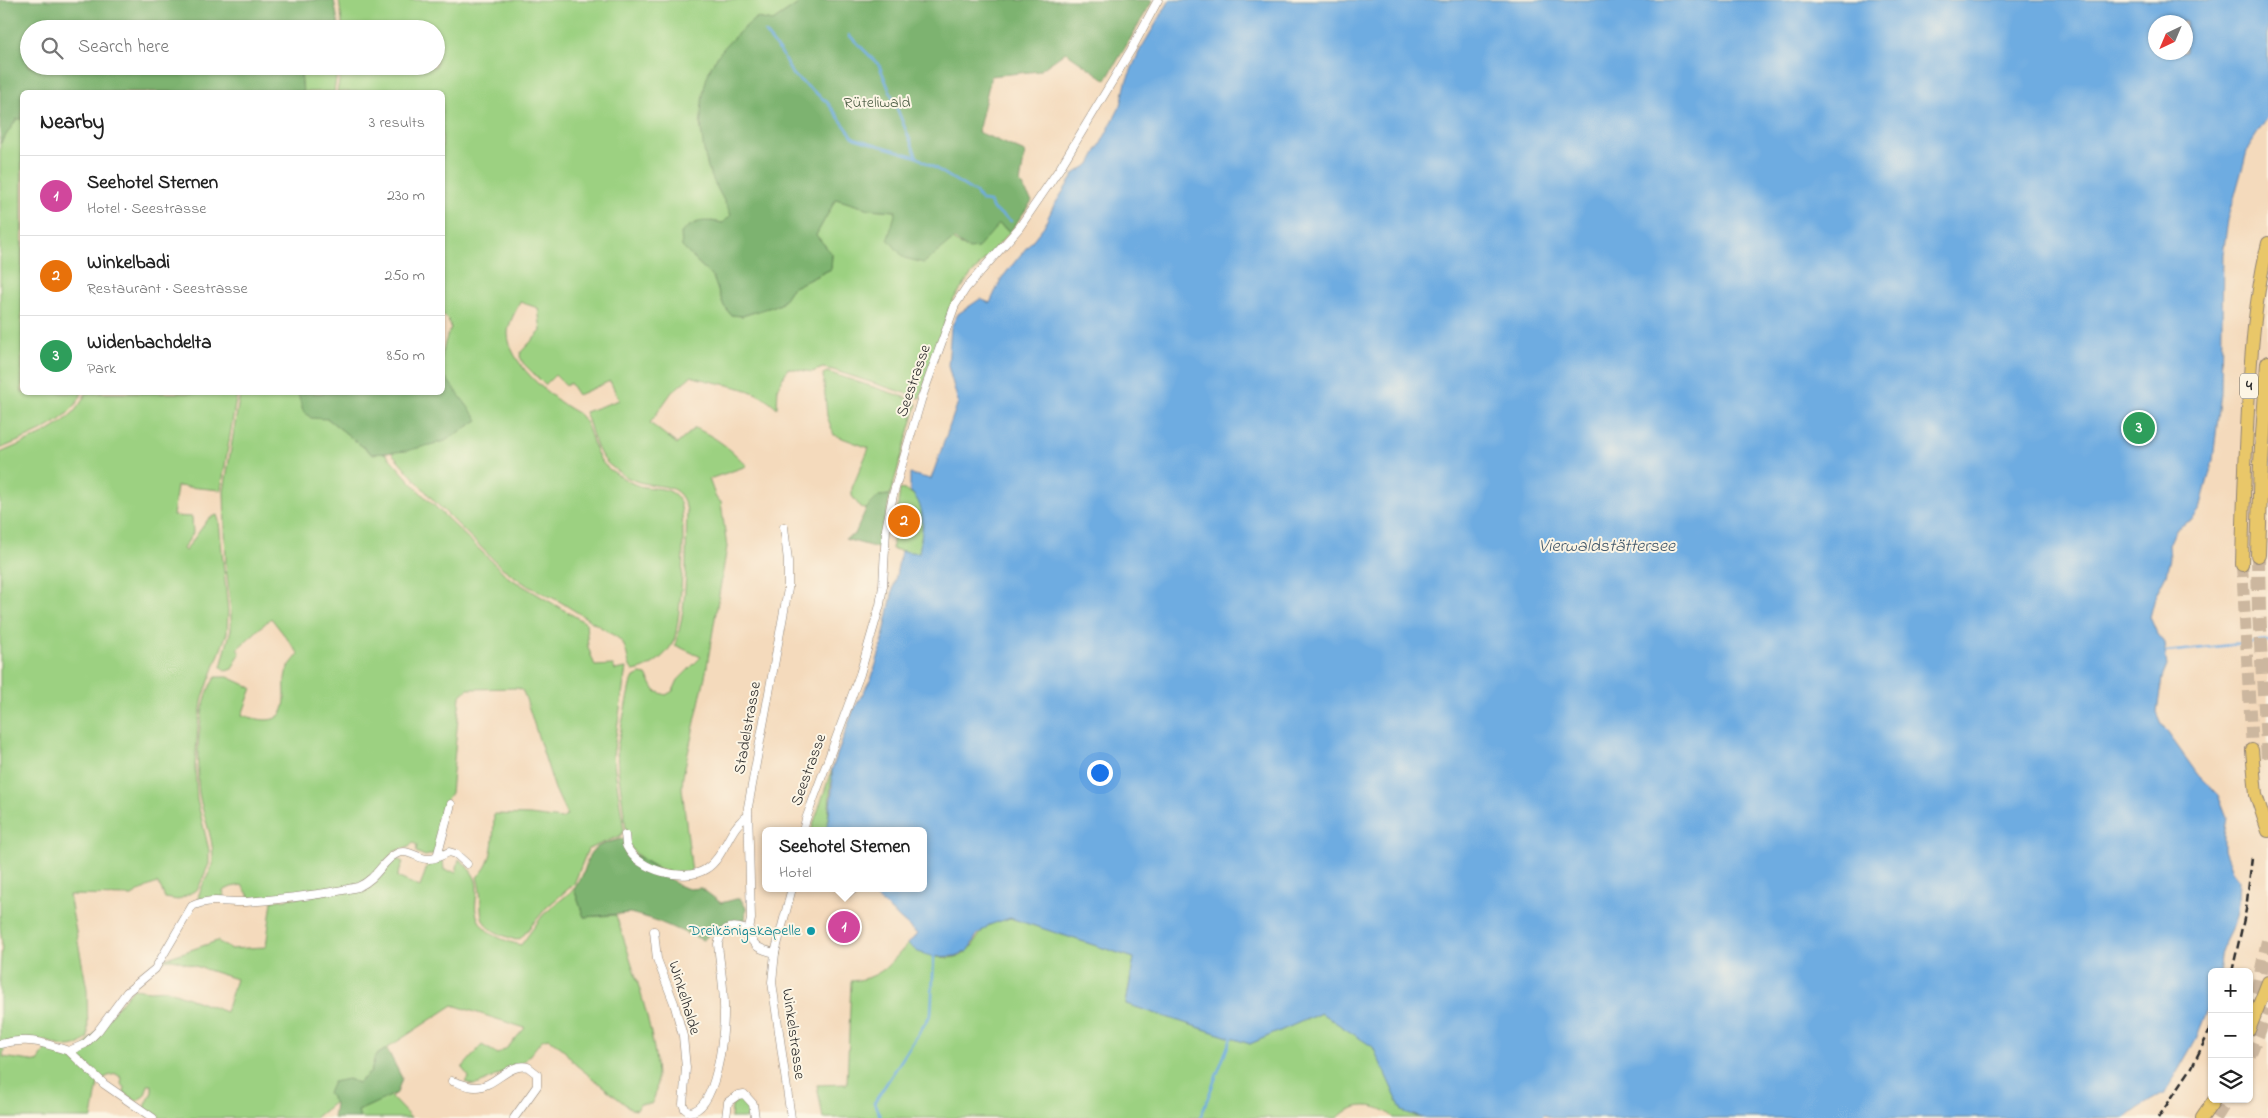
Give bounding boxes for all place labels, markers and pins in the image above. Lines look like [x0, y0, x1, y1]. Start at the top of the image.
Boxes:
pin: 3 [2123, 409, 2155, 447]
pin: 2 [888, 502, 920, 540]
pin: 1 [828, 908, 860, 946]
place label: Dreikönigskapelle [688, 919, 802, 943]
marker: Dreikönigskapelle [805, 925, 817, 937]

